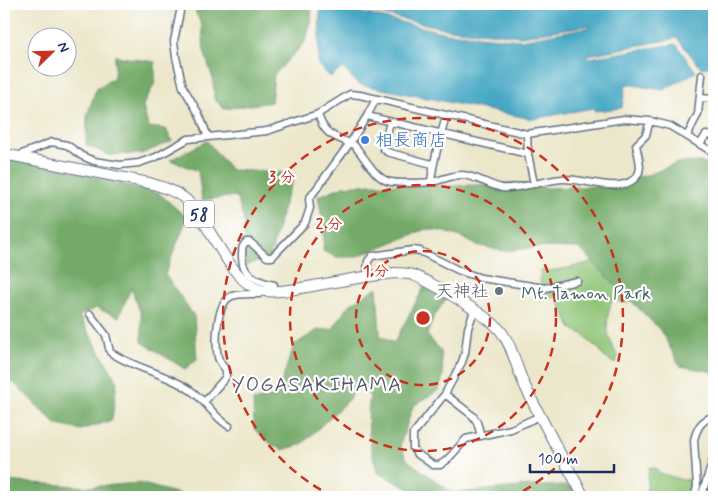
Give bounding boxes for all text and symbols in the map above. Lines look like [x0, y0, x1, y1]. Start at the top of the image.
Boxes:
north arrow [28, 28, 78, 78]
text: N [53, 40, 73, 55]
place label: 相長商店 [375, 129, 447, 153]
marker: 相長商店 [359, 134, 371, 146]
text: 3 分 [269, 168, 295, 188]
road number: 58 [184, 200, 214, 228]
text: 2 分 [316, 215, 342, 235]
text: 1 分 [363, 262, 389, 282]
place label: 天神社 [435, 280, 489, 304]
park label: Mt. Tamon Park [521, 282, 651, 306]
marker: 天神社 [493, 285, 505, 297]
centre of rings [414, 309, 432, 327]
district label: YOGASAKIHAMA [232, 372, 402, 399]
scale bar [530, 441, 614, 473]
text: 100 m [538, 450, 578, 470]

